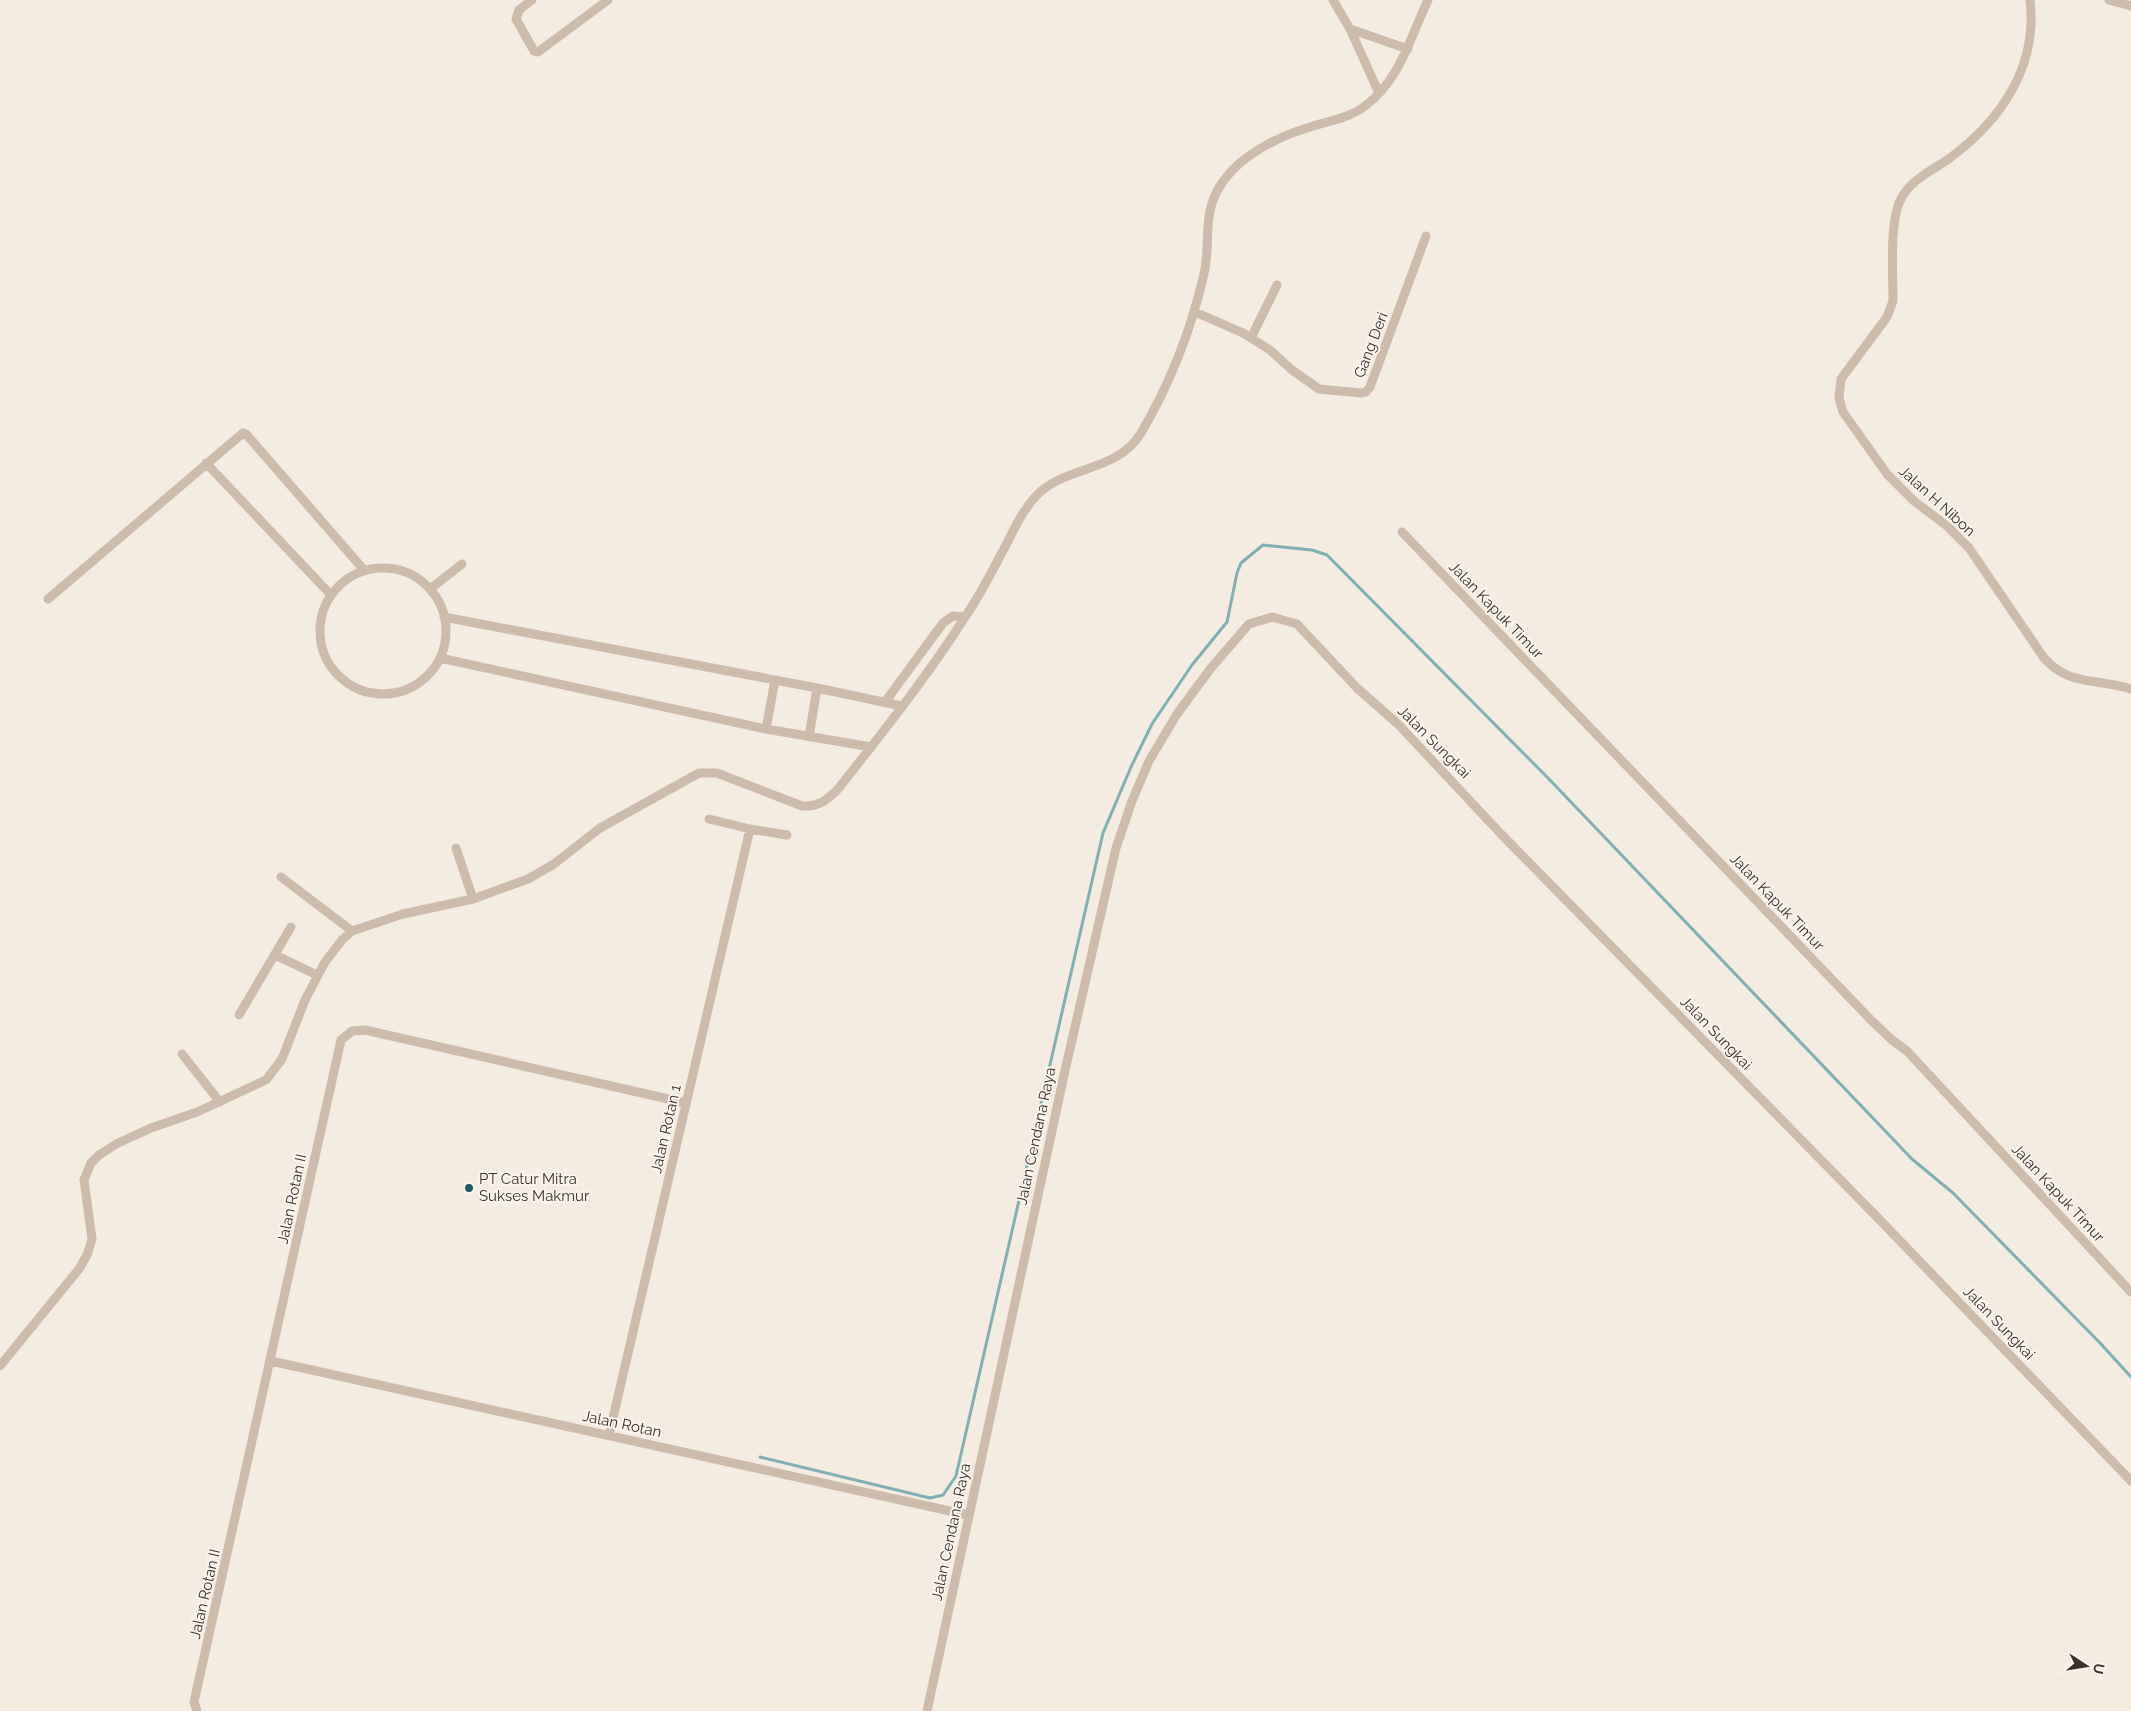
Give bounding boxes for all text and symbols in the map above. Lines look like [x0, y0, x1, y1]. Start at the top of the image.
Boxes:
street label: Gang Deri [1350, 310, 1392, 380]
street label: Jalan H Nibon [1895, 462, 1979, 540]
street label: Jalan Kapuk Timur [1445, 558, 1547, 663]
street label: Jalan Sungkai [1394, 702, 1474, 782]
street label: Jalan Kapuk Timur [1726, 850, 1828, 955]
street label: Jalan Sungkai [1676, 992, 1756, 1074]
street label: Jalan Cendana Raya [1013, 1066, 1059, 1206]
street label: Jalan Rotan 1 [647, 1082, 685, 1175]
street label: Jalan Kapuk Timur [2008, 1140, 2109, 1246]
street label: Jalan Rotan II [274, 1152, 310, 1246]
place label: PT Catur Mitra Sukses Makmur [479, 1170, 590, 1205]
marker: PT Catur Mitra Sukses Makmur [463, 1182, 475, 1194]
street label: Jalan Sungkai [1959, 1282, 2039, 1364]
street label: Jalan Rotan [581, 1407, 663, 1441]
street label: Jalan Cendana Raya [928, 1462, 974, 1602]
street label: Jalan Rotan II [186, 1547, 224, 1641]
north arrow [2061, 1641, 2111, 1691]
text: U [2090, 1662, 2108, 1676]

